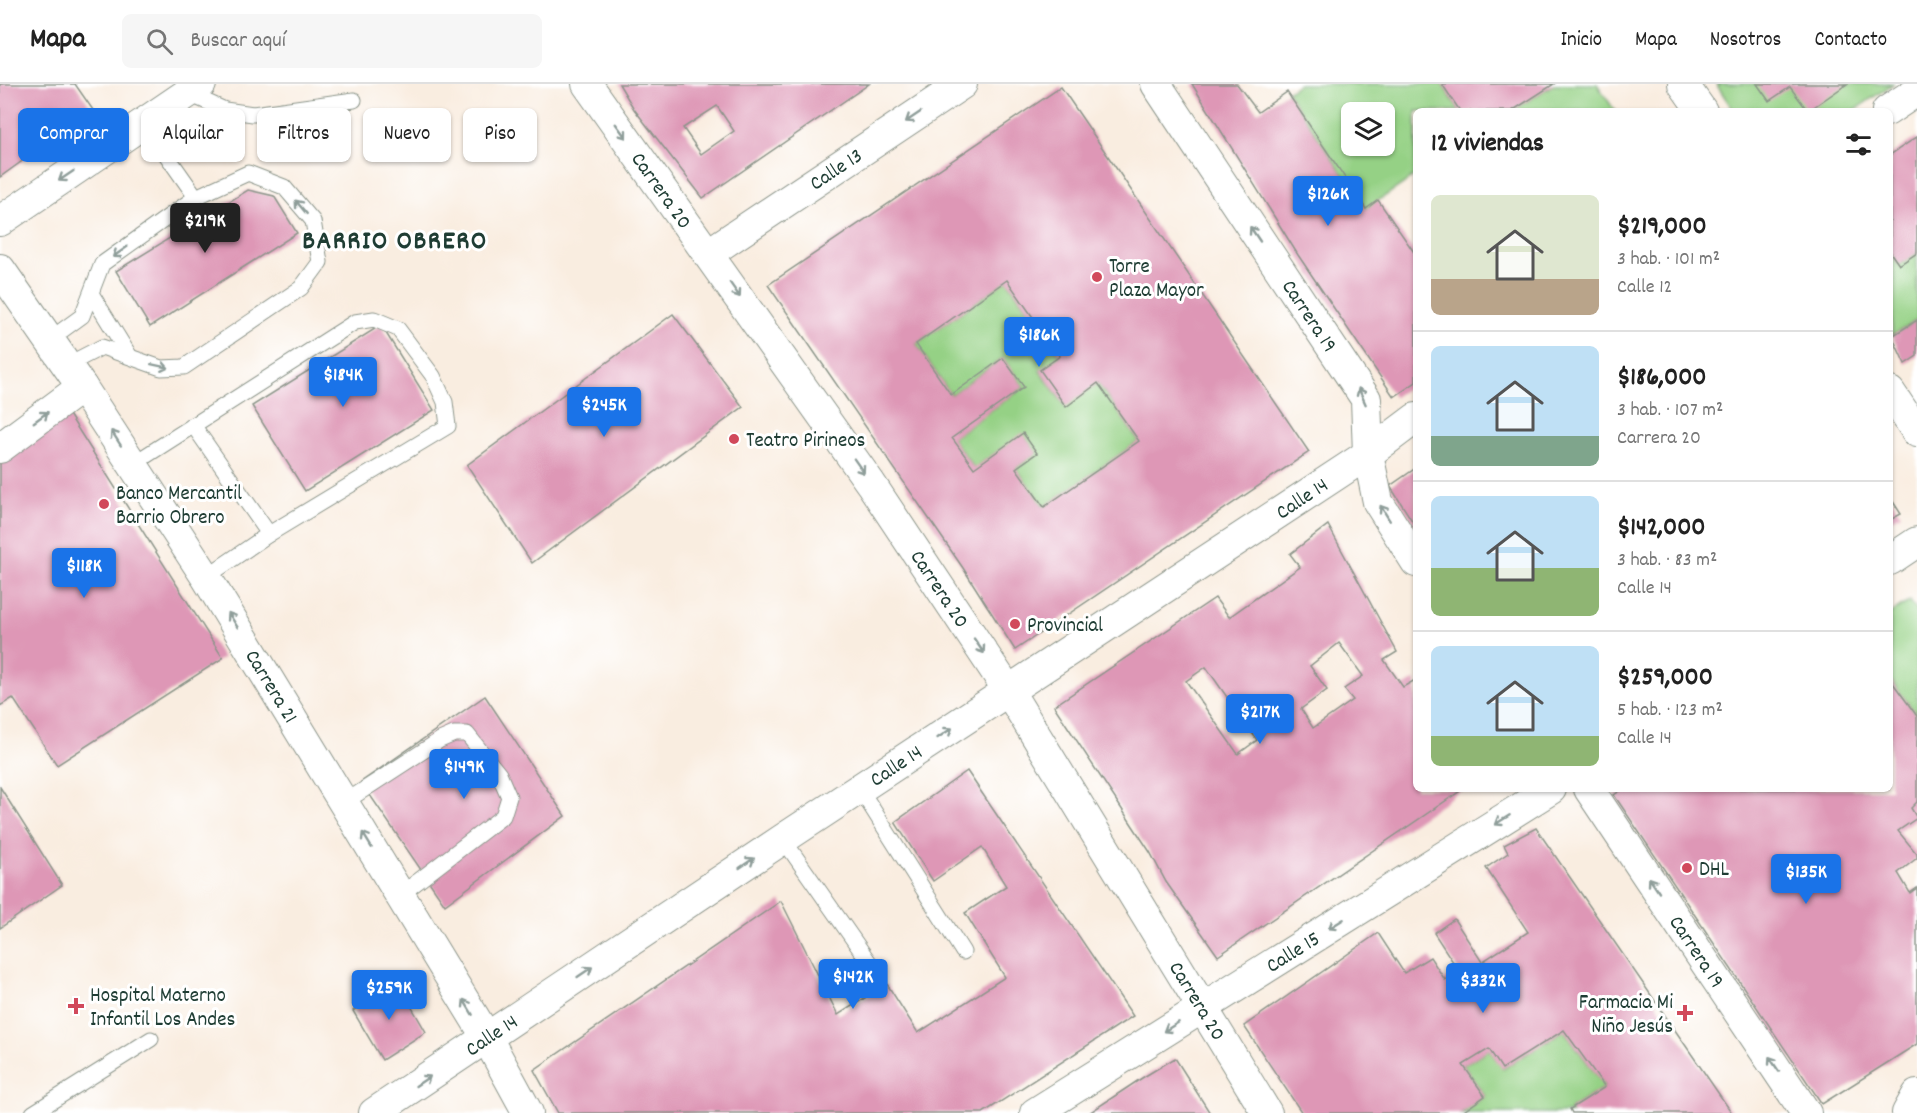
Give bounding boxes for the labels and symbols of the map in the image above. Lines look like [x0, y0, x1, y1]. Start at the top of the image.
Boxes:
one-way arrow [905, 110, 922, 123]
one-way arrow [615, 123, 627, 139]
street label: Calle 13 [805, 142, 870, 200]
street label: Carrera 20 [622, 147, 698, 236]
one-way arrow [58, 170, 74, 182]
pin: $126K [1286, 176, 1370, 227]
one-way arrow [294, 200, 308, 215]
pin: $219K [163, 203, 247, 254]
district label: BARRIO OBRERO [302, 223, 488, 262]
one-way arrow [1249, 226, 1261, 243]
one-way arrow [112, 246, 128, 258]
place label: Torre Plaza Mayor [1109, 253, 1204, 307]
marker: Torre Plaza Mayor [1090, 270, 1104, 284]
street label: Carrera 19 [1273, 275, 1343, 359]
one-way arrow [729, 281, 741, 297]
pin: $186K [997, 317, 1081, 368]
pin: $184K [301, 357, 385, 408]
one-way arrow [150, 361, 169, 372]
pin: $245K [562, 387, 646, 438]
one-way arrow [1356, 388, 1367, 406]
one-way arrow [33, 411, 49, 423]
place label: Teatro Pirineos [746, 427, 865, 457]
one-way arrow [110, 431, 122, 447]
marker: Teatro Pirineos [727, 432, 741, 446]
one-way arrow [853, 458, 865, 474]
street label: Calle 14 [1271, 472, 1335, 529]
place label: Banco Mercantil Barrio Obrero [116, 480, 242, 534]
marker: Banco Mercantil Barrio Obrero [97, 497, 111, 511]
one-way arrow [1378, 505, 1390, 522]
street label: Carrera 20 [901, 545, 975, 635]
pin: $118K [42, 548, 126, 599]
one-way arrow [226, 612, 238, 629]
place label: Provincial [1027, 612, 1103, 642]
marker: Provincial [1008, 617, 1022, 631]
one-way arrow [973, 637, 985, 654]
street label: Carrera 21 [236, 645, 304, 730]
pin: $217K [1218, 694, 1302, 745]
one-way arrow [936, 726, 953, 739]
street label: Calle 14 [865, 739, 929, 796]
pin: $149K [422, 749, 506, 800]
one-way arrow [1493, 814, 1510, 827]
one-way arrow [361, 832, 373, 849]
pin: $135K [1764, 854, 1848, 905]
place label: DHL [1699, 856, 1730, 886]
one-way arrow [738, 857, 755, 869]
marker: DHL [1680, 861, 1694, 875]
one-way arrow [1648, 877, 1660, 893]
street label: Carrera 19 [1660, 910, 1730, 995]
one-way arrow [1328, 918, 1345, 930]
street label: Calle 15 [1261, 926, 1327, 982]
street label: Carrera 20 [1160, 957, 1231, 1047]
pin: $142K [811, 959, 895, 1010]
pin: $332K [1441, 963, 1525, 1014]
one-way arrow [576, 966, 593, 978]
pin: $259K [347, 970, 431, 1021]
place label: Hospital Materno Infantil Los Andes [90, 982, 235, 1036]
place label: Farmacia Mi Niño Jesús [1579, 989, 1673, 1043]
marker: Hospital Materno Infantil Los Andes [67, 997, 85, 1015]
one-way arrow [462, 999, 474, 1016]
marker: Farmacia Mi Niño Jesús [1678, 1006, 1692, 1020]
street label: Calle 14 [461, 1009, 525, 1066]
one-way arrow [1163, 1022, 1180, 1034]
one-way arrow [1768, 1057, 1780, 1073]
one-way arrow [414, 1074, 431, 1086]

